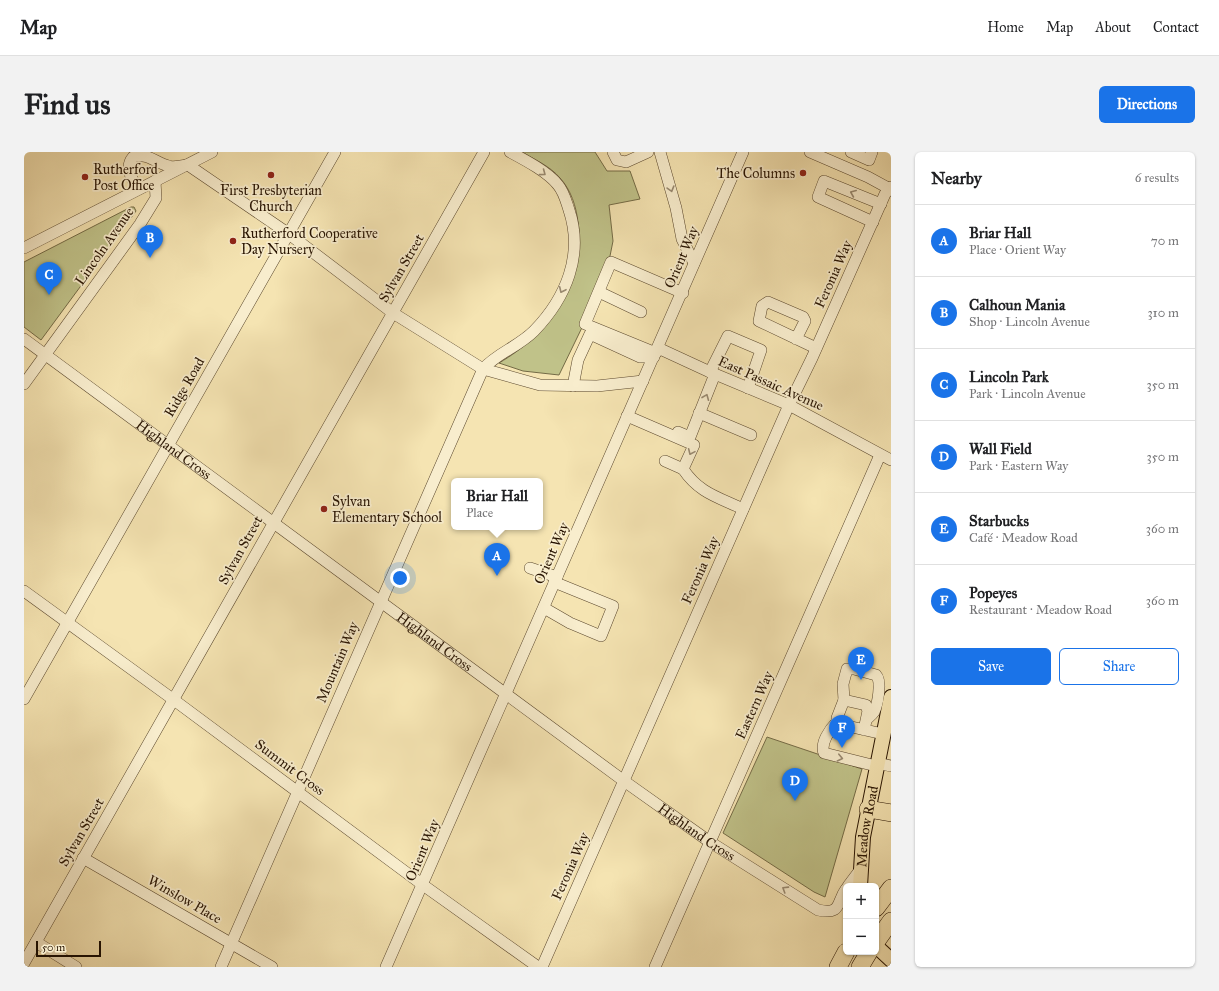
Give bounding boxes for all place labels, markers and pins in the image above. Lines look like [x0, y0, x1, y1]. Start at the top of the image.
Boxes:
place label: Rutherford Post Office [93, 161, 158, 194]
place label: The Columns [717, 165, 795, 182]
marker: The Columns [798, 168, 808, 178]
marker: First Presbyterian Church [266, 170, 276, 180]
marker: Rutherford Post Office [80, 172, 90, 182]
place label: First Presbyterian Church [220, 182, 322, 215]
pin: B [137, 225, 163, 258]
place label: Rutherford Cooperative Day Nursery [241, 225, 378, 258]
marker: Rutherford Cooperative Day Nursery [228, 236, 238, 246]
pin: C [36, 262, 62, 295]
place label: Sylvan Elementary School [332, 493, 442, 526]
marker: Sylvan Elementary School [319, 504, 329, 514]
pin: A [484, 543, 510, 576]
pin: E [848, 647, 874, 680]
pin: F [829, 715, 855, 748]
pin: D [782, 768, 808, 801]

